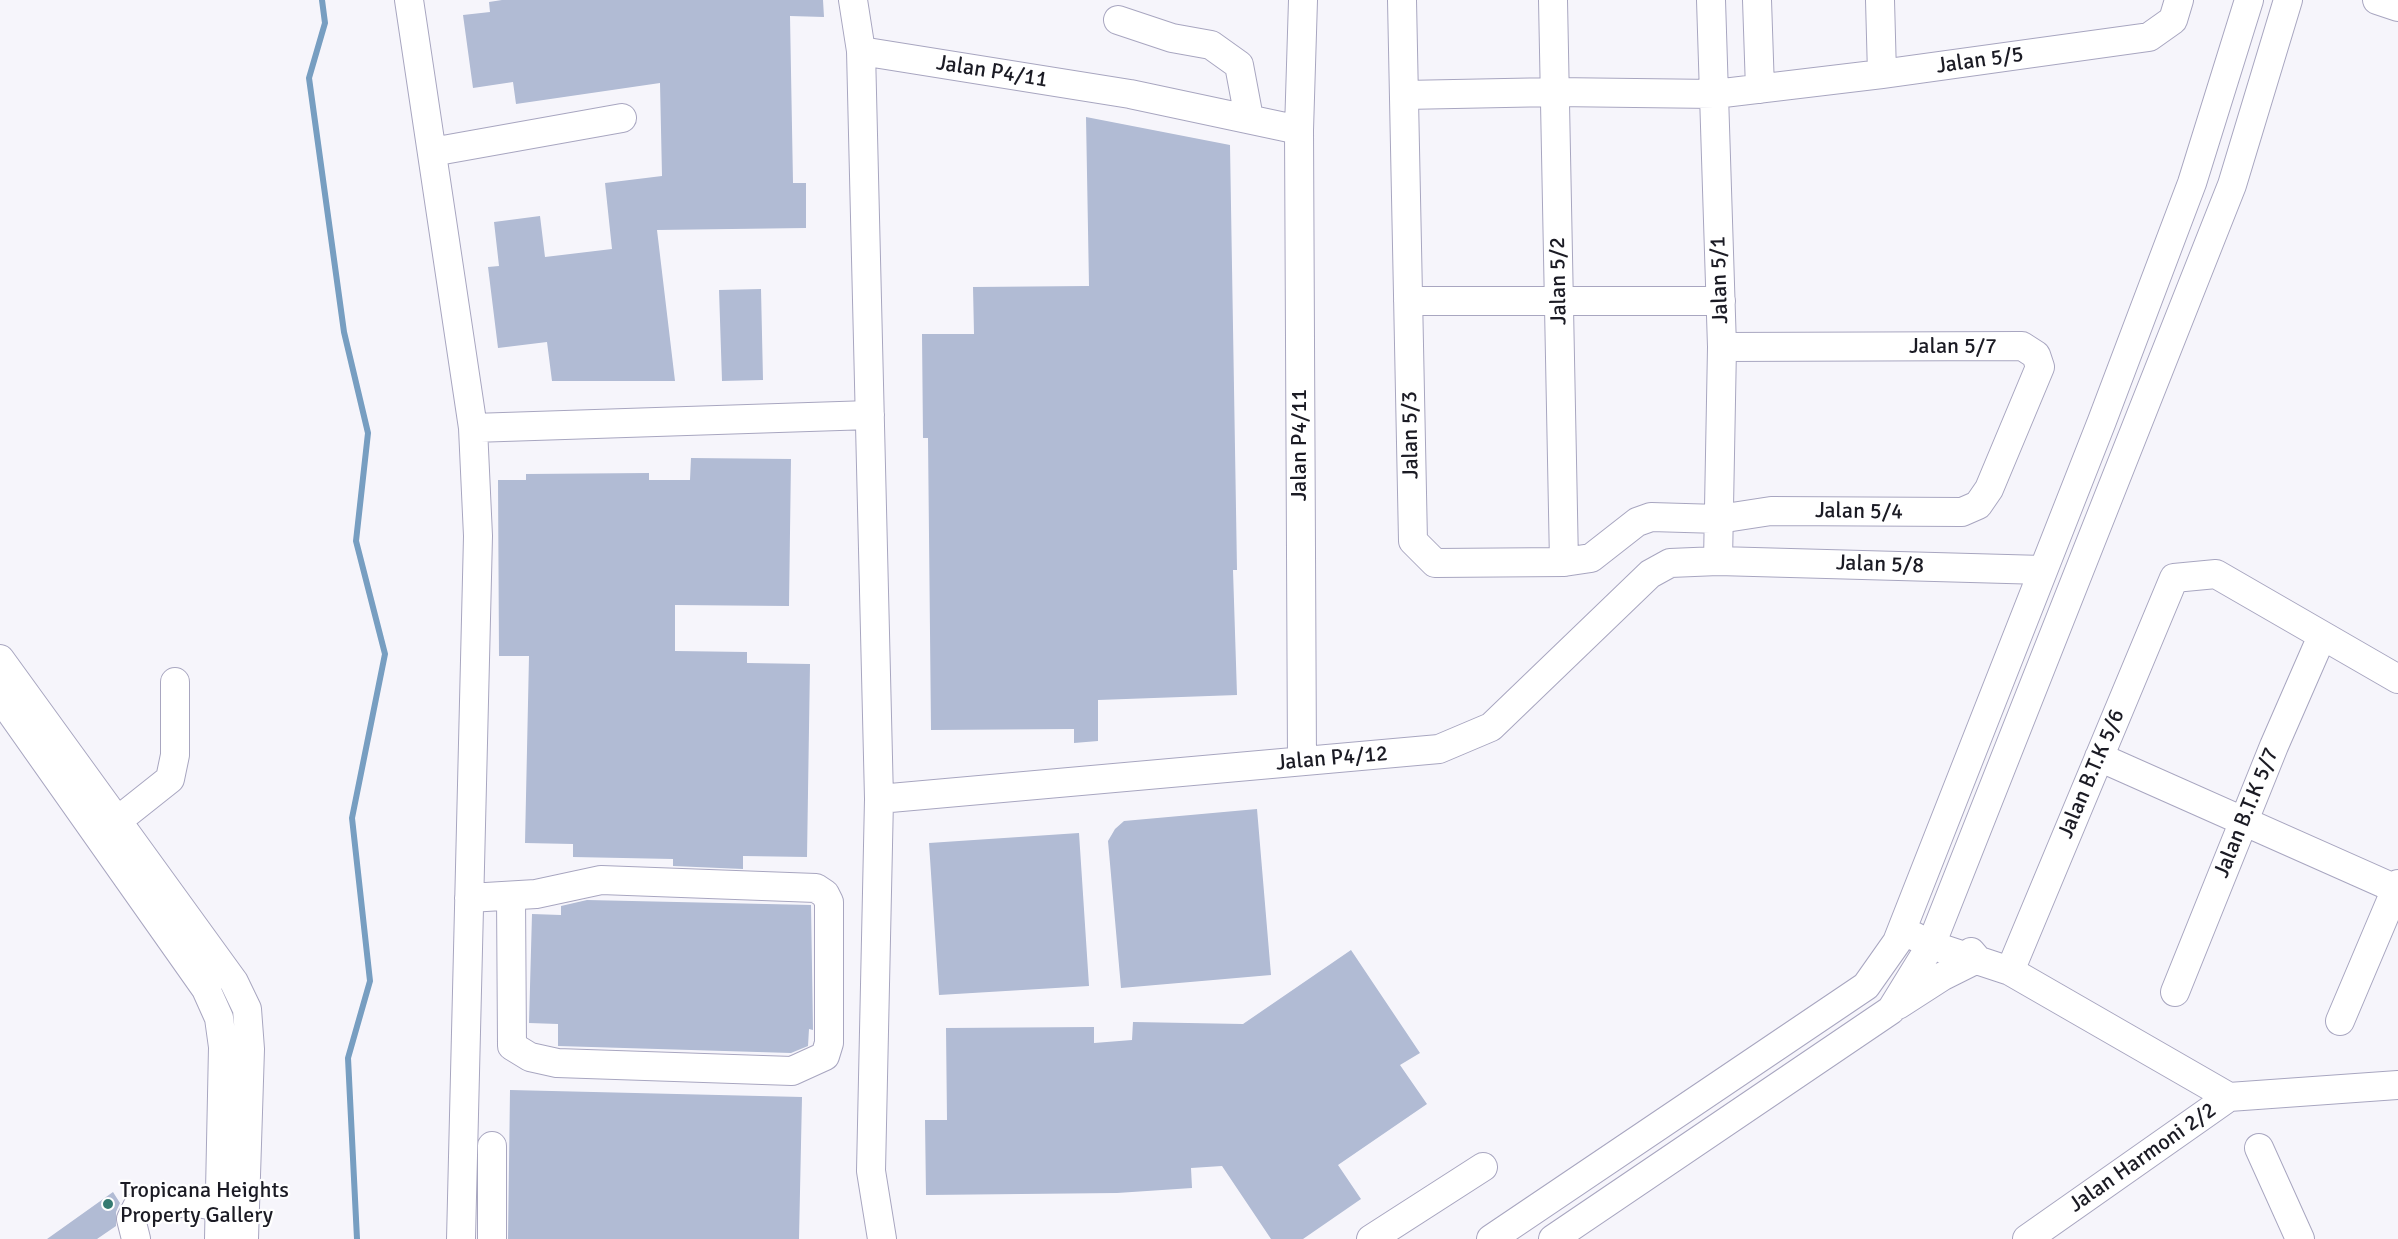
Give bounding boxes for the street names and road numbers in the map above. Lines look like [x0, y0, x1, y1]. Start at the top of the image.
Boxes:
street label: Jalan 5/5 [1935, 42, 2025, 80]
street label: Jalan P4/11 [934, 50, 1050, 94]
street label: Jalan 5/1 [1705, 236, 1735, 324]
street label: Jalan 5/2 [1545, 237, 1573, 325]
street label: Jalan 5/7 [1909, 334, 1997, 360]
street label: Jalan P4/11 [1287, 389, 1313, 501]
street label: Jalan 5/3 [1397, 391, 1425, 479]
street label: Jalan 5/4 [1815, 498, 1903, 526]
street label: Jalan 5/8 [1836, 550, 1924, 580]
street label: Jalan B.T.K 5/6 [2053, 705, 2131, 843]
street label: Jalan P4/12 [1275, 741, 1389, 777]
street label: Jalan B.T.K 5/7 [2209, 744, 2285, 882]
street label: Jalan Harmoni 2/2 [2064, 1097, 2222, 1219]

